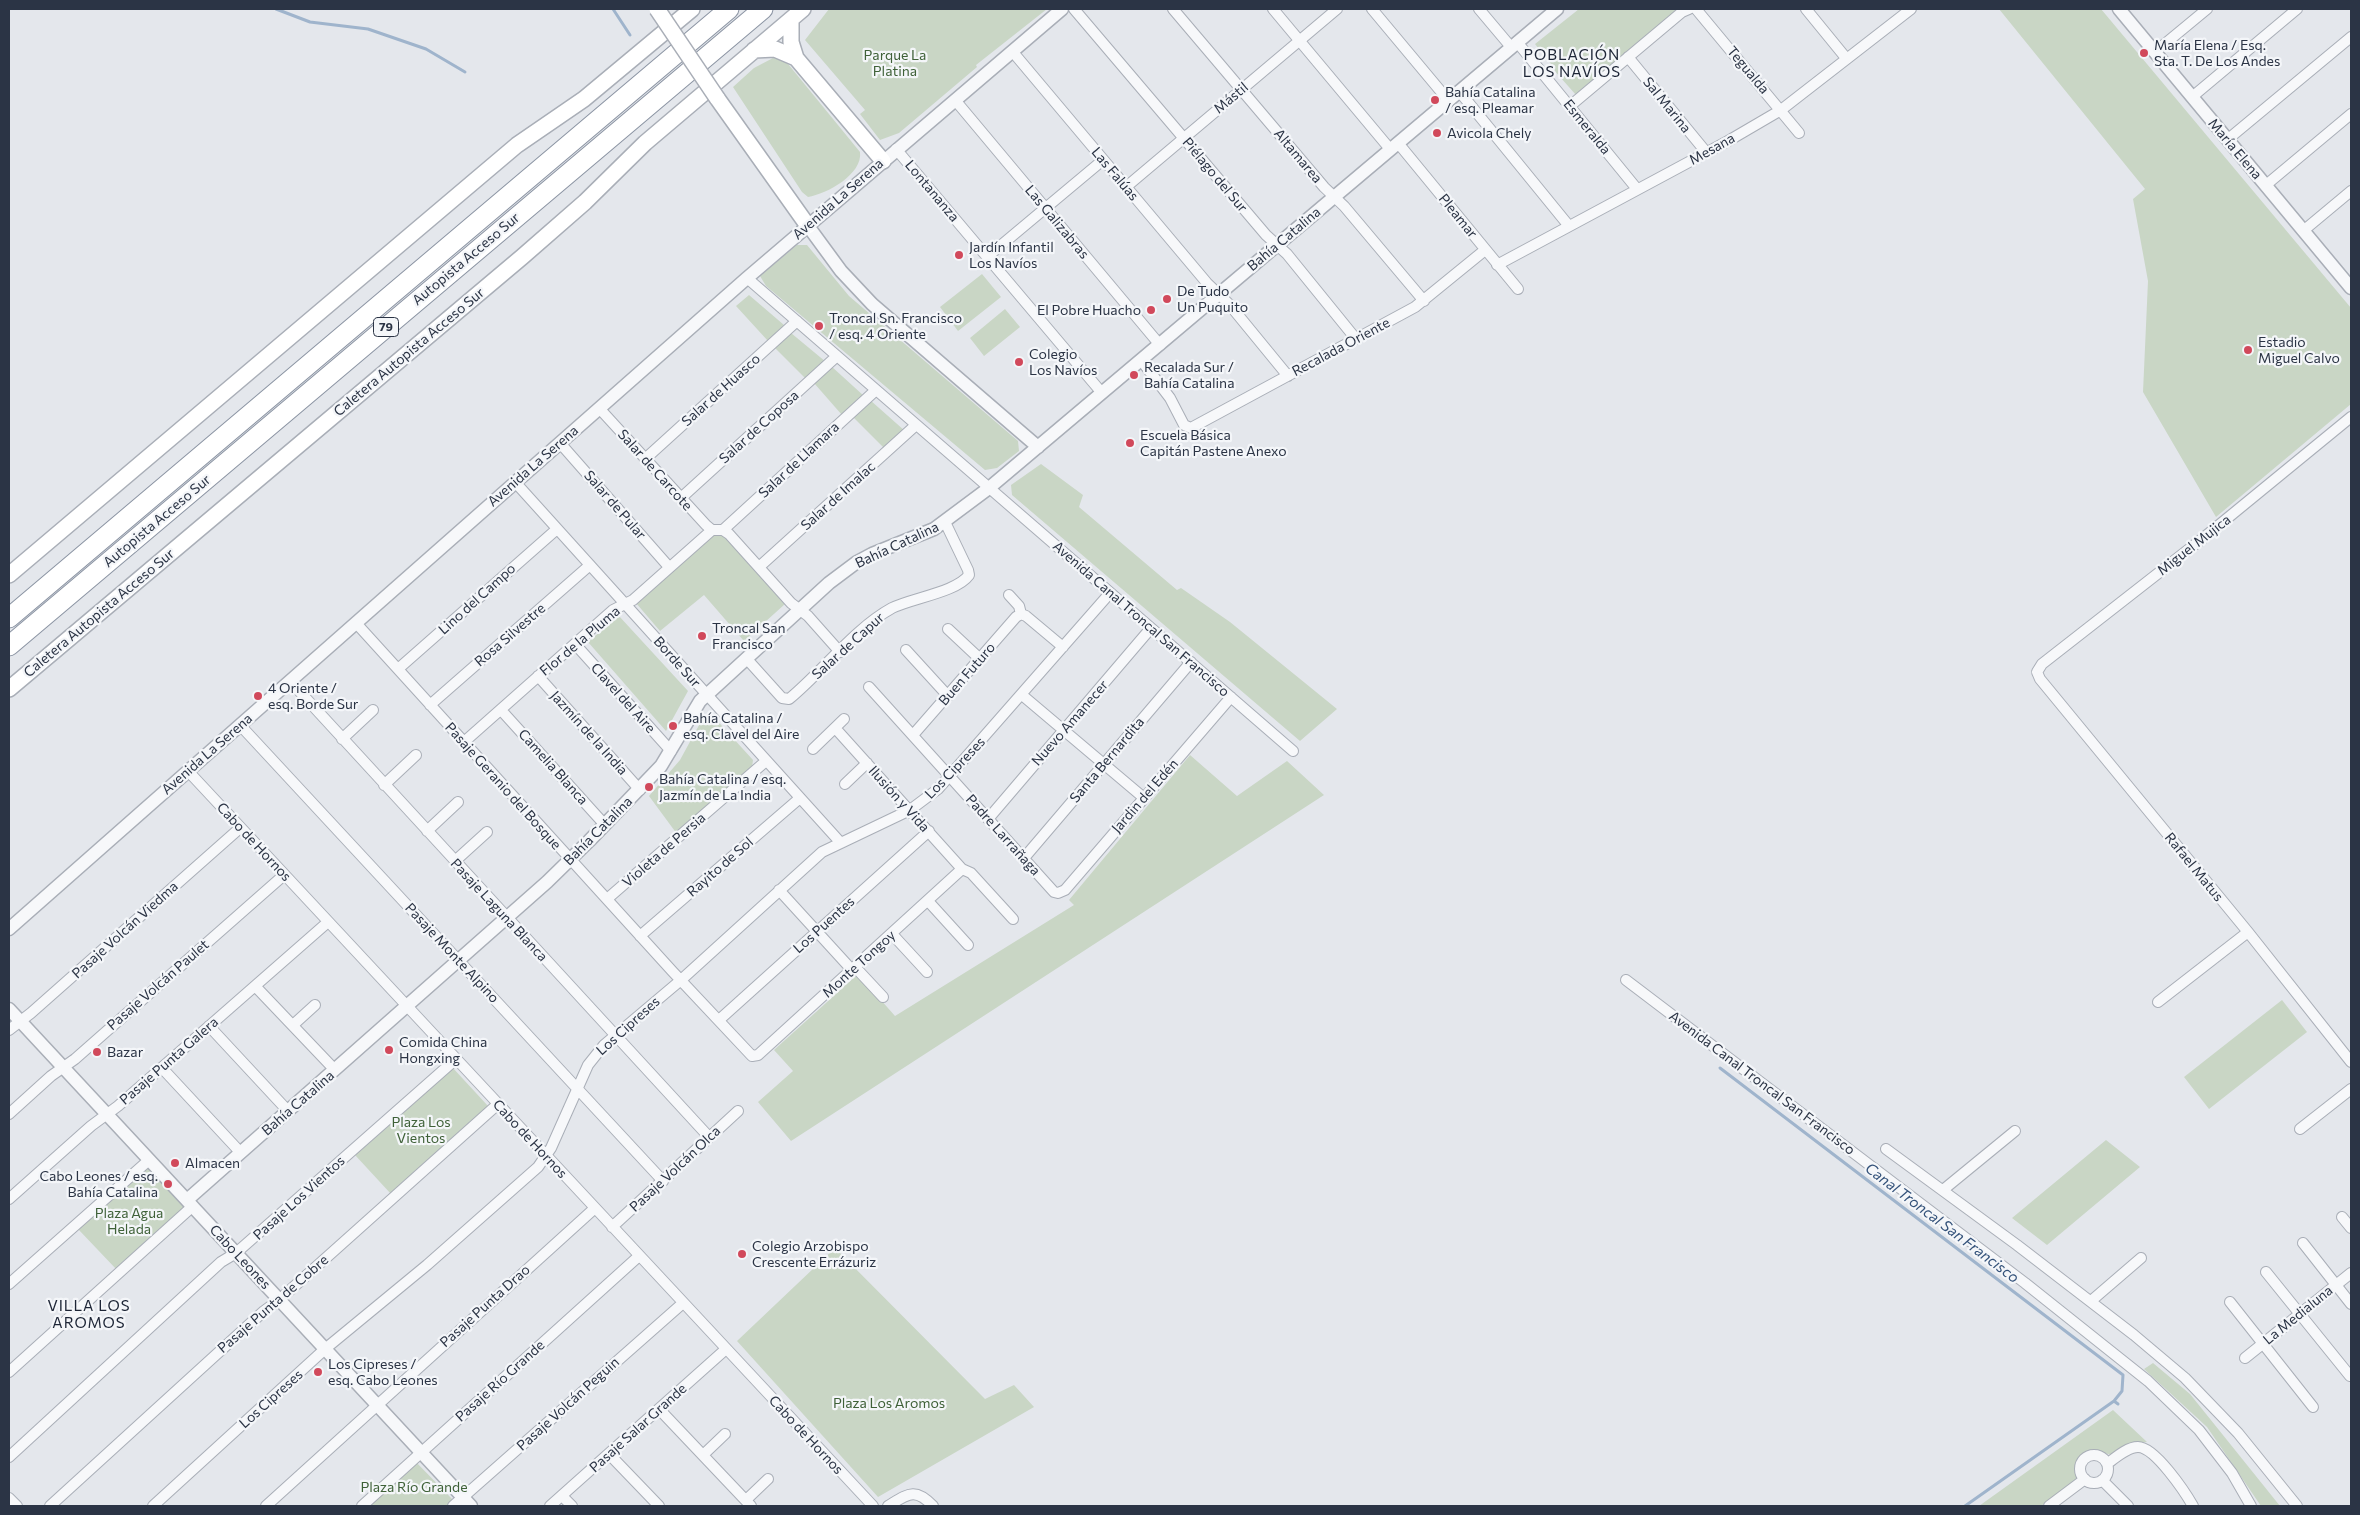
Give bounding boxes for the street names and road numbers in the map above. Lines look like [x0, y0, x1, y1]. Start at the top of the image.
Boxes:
street label: Tegualda [1723, 43, 1773, 97]
street label: Sal Marina [1639, 74, 1695, 136]
street label: Mástil [1210, 79, 1252, 117]
street label: Esmeralda [1560, 96, 1614, 158]
street label: María Elena [2205, 115, 2265, 183]
street label: Altamarea [1270, 125, 1326, 187]
street label: Mesana [1686, 130, 1738, 168]
street label: Piélago del Sur [1179, 134, 1251, 216]
street label: Las Falúas [1088, 144, 1142, 204]
street label: Avenida La Serena [789, 155, 887, 243]
street label: Lontananza [901, 157, 963, 225]
street label: Las Galizabras [1021, 182, 1093, 262]
street label: Pleamar [1435, 190, 1481, 242]
street label: Bahía Catalina [1244, 203, 1324, 275]
street label: Autopista Acceso Sur [409, 209, 523, 309]
street label: Caletera Autopista Acceso Sur [330, 284, 488, 420]
street label: Recalada Oriente [1289, 314, 1393, 380]
road number: 79 [374, 318, 398, 337]
street label: Salar de Huasco [678, 350, 764, 430]
street label: Salar de Coposa [716, 387, 802, 467]
street label: Salar de Llamara [755, 418, 843, 502]
street label: Avenida La Serena [484, 422, 582, 510]
street label: Salar de Carcote [614, 426, 696, 514]
street label: Salar de Imalac [797, 458, 879, 534]
street label: Salar de Pular [580, 467, 650, 543]
street label: Autopista Acceso Sur [100, 471, 214, 571]
street label: Miguel Mujica [2154, 511, 2234, 579]
street label: Bahía Catalina [852, 518, 942, 572]
street label: Avenida Canal Troncal San Francisco [1049, 538, 1233, 700]
street label: Caletera Autopista Acceso Sur [20, 545, 178, 681]
street label: Lino del Campo [435, 560, 519, 638]
street label: Rosa Silvestre [471, 600, 549, 670]
street label: Flor de la Pluma [536, 603, 624, 679]
street label: Salar de Capur [808, 609, 888, 683]
street label: Borde Sur [650, 633, 704, 691]
street label: Buen Futuro [935, 639, 999, 709]
street label: Clavel del Aire [587, 659, 659, 737]
street label: Nuevo Amanecer [1028, 677, 1112, 769]
street label: Jazmín de la India [547, 687, 631, 779]
street label: Avenida La Serena [158, 710, 256, 798]
street label: Santa Bernardita [1066, 714, 1148, 806]
street label: Pasaje Geranio del Bosque [441, 719, 565, 853]
street label: Camelia Blanca [515, 726, 591, 808]
street label: Los Cipreses [921, 734, 989, 802]
street label: Jardin del Edén [1108, 756, 1182, 836]
street label: Ilusión y Vida [865, 763, 933, 835]
street label: Padre Larrañaga [962, 791, 1044, 879]
street label: Bahía Catalina [560, 793, 636, 869]
street label: Cabo de Hornos [213, 799, 295, 885]
street label: Violeta de Persia [619, 809, 709, 891]
street label: Rafael Matus [2161, 829, 2227, 905]
street label: Rayito de Sol [683, 834, 757, 900]
street label: Pasaje Laguna Blanca [447, 855, 551, 965]
street label: Pasaje Volcán Viedma [68, 878, 182, 982]
street label: Los Puentes [790, 893, 858, 957]
street label: Pasaje Monte Alpino [401, 900, 503, 1006]
street label: Monte Tongoy [819, 927, 899, 1001]
street label: Pasaje Volcán Paulet [104, 936, 212, 1034]
street label: Los Cipreses [593, 993, 663, 1059]
street label: Avenida Canal Troncal San Francisco [1666, 1007, 1858, 1159]
street label: Pasaje Punta Galera [116, 1014, 222, 1108]
street label: Bahía Catalina [258, 1067, 338, 1139]
street label: Cabo de Hornos [489, 1096, 571, 1182]
street label: Pasaje Volcán Olca [626, 1123, 724, 1215]
street label: Pasaje Los Vientos [250, 1152, 348, 1244]
street label: Cabo Leones [206, 1221, 274, 1293]
street label: Pasaje Punta de Cobre [214, 1251, 332, 1357]
street label: Pasaje Punta Drao [437, 1261, 533, 1351]
street label: La Medialuna [2260, 1282, 2336, 1348]
street label: Pasaje Río Grande [452, 1337, 548, 1425]
street label: Pasaje Volcán Peguin [513, 1354, 623, 1454]
street label: Los Cipreses [236, 1366, 306, 1432]
street label: Pasaje Salar Grande [586, 1380, 690, 1476]
street label: Cabo de Hornos [765, 1392, 847, 1478]

